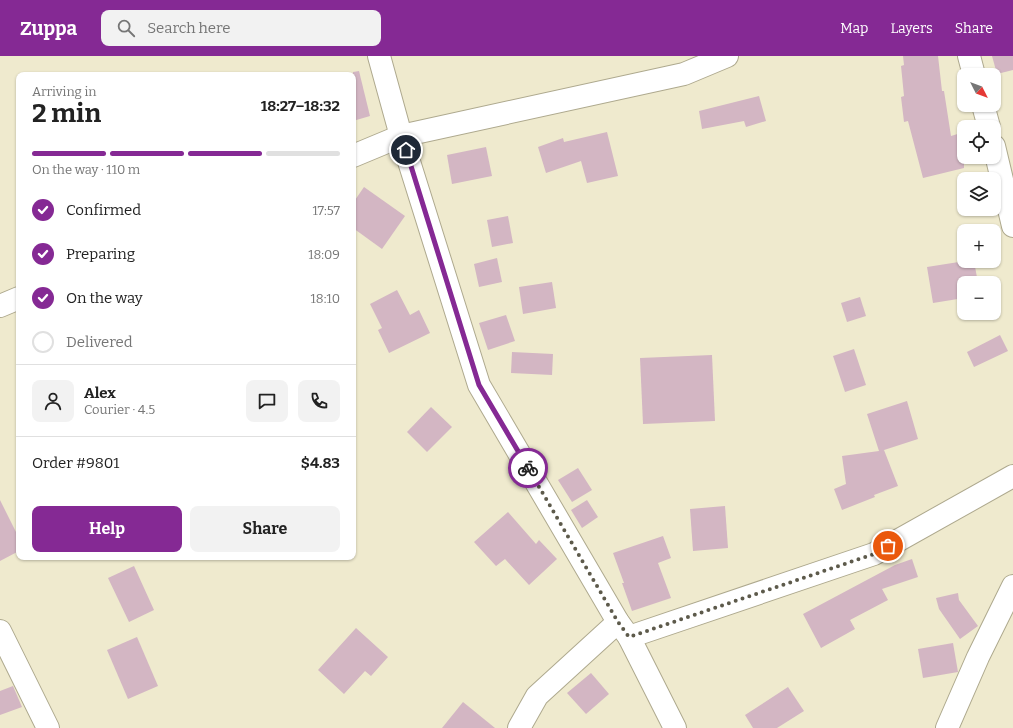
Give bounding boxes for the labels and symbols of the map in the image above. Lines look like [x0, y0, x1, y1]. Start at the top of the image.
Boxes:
north arrow [957, 68, 1001, 112]
pin [389, 133, 423, 167]
courier [508, 448, 548, 488]
pin [871, 529, 905, 563]

